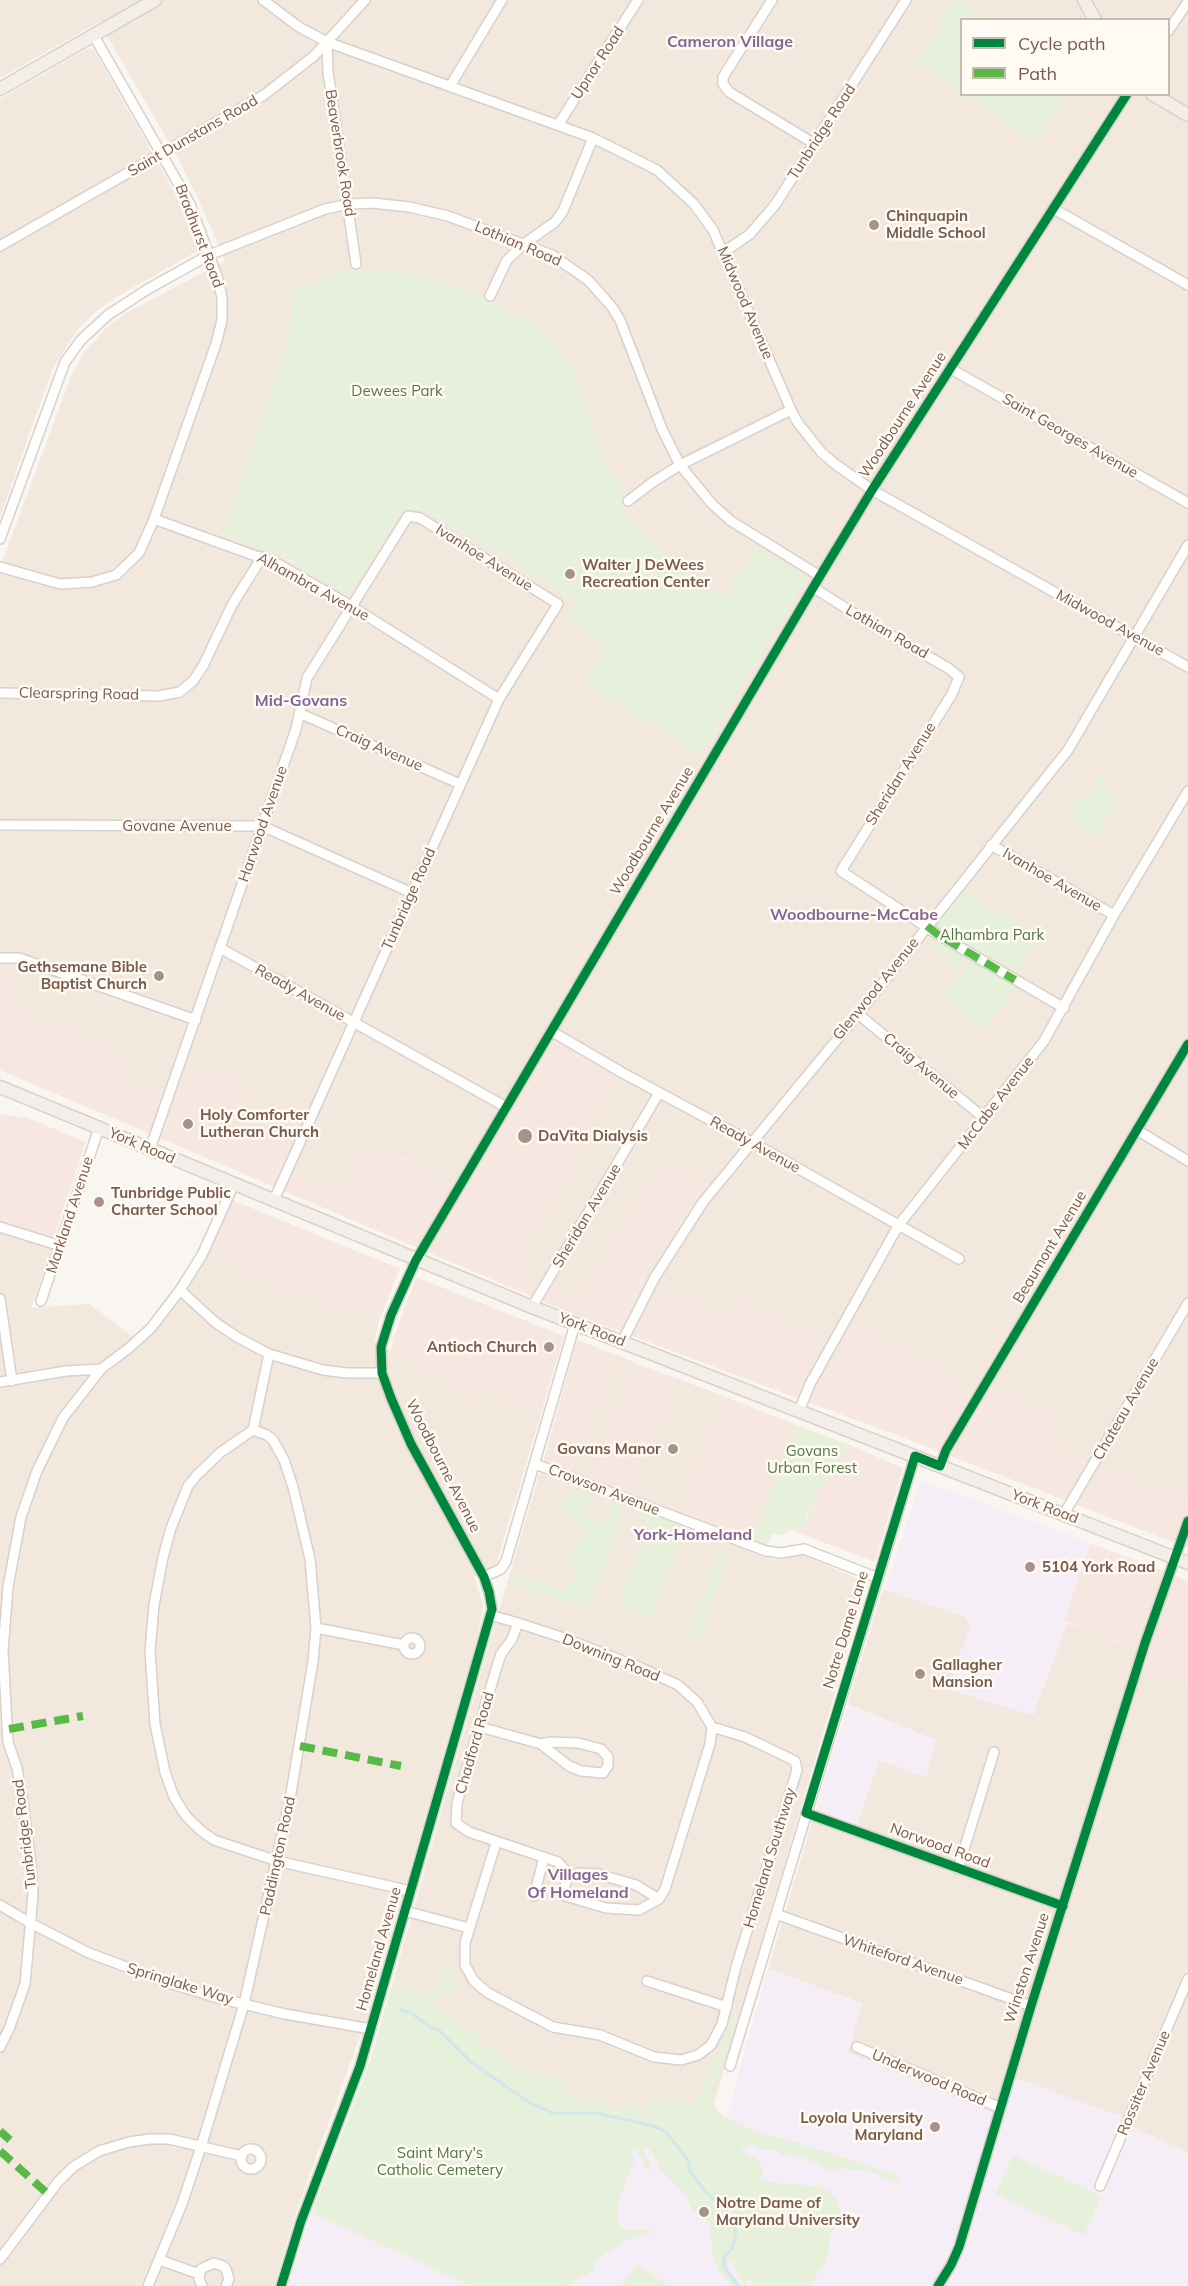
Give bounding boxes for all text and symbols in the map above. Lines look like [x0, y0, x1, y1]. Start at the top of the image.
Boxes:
legend [960, 18, 1170, 96]
street label: Upnor Road [568, 23, 628, 103]
district label: Cameron Village [667, 32, 793, 52]
text: Cycle path [1018, 32, 1105, 55]
text: Path [1018, 62, 1057, 85]
street label: Tunbridge Road [784, 81, 860, 183]
street label: Beaverbrook Road [321, 88, 359, 218]
street label: Saint Dunstans Road [125, 91, 261, 181]
street label: Bradhurst Road [171, 182, 227, 290]
place label: Chinquapin Middle School [886, 207, 986, 242]
street label: Lothian Road [472, 218, 564, 270]
marker: Chinquapin Middle School [867, 218, 881, 232]
street label: Midwood Avenue [713, 244, 777, 362]
street label: Woodbourne Avenue [856, 349, 950, 481]
park label: Dewees Park [351, 382, 443, 400]
street label: Saint Georges Avenue [999, 390, 1141, 482]
street label: Ivanhoe Avenue [432, 521, 536, 595]
street label: Alhambra Avenue [254, 549, 372, 625]
place label: Walter J DeWees Recreation Center [582, 556, 710, 591]
marker: Walter J DeWees Recreation Center [563, 567, 577, 581]
street label: Midwood Avenue [1053, 586, 1167, 660]
street label: Lothian Road [842, 601, 932, 663]
street label: Clearspring Road [19, 684, 139, 704]
district label: Mid-Govans [255, 691, 347, 711]
street label: Sheridan Avenue [862, 719, 940, 829]
street label: Craig Avenue [333, 721, 425, 775]
street label: Woodbourne Avenue [607, 763, 697, 899]
street label: Harwood Avenue [235, 764, 291, 884]
street label: Govane Avenue [122, 817, 232, 835]
street label: Ivanhoe Avenue [999, 844, 1105, 916]
street label: Tunbridge Road [378, 845, 440, 953]
district label: Woodbourne-McCabe [770, 905, 938, 925]
park label: Alhambra Park [940, 926, 1044, 944]
street label: Glenwood Avenue [829, 934, 923, 1044]
place label: Gethsemane Bible Baptist Church [17, 958, 147, 993]
street label: Ready Avenue [252, 961, 348, 1025]
marker: Gethsemane Bible Baptist Church [152, 969, 166, 983]
street label: Craig Avenue [879, 1029, 963, 1103]
street label: McCabe Avenue [954, 1053, 1038, 1153]
place label: Holy Comforter Lutheran Church [200, 1106, 319, 1141]
street label: Ready Avenue [707, 1113, 803, 1177]
marker: Holy Comforter Lutheran Church [181, 1117, 195, 1131]
street label: York Road [106, 1124, 178, 1168]
marker: DaVita Dialysis [516, 1127, 534, 1145]
place label: DaVita Dialysis [538, 1127, 648, 1145]
street label: Markland Avenue [43, 1154, 97, 1276]
street label: Sheridan Avenue [549, 1161, 625, 1271]
place label: Tunbridge Public Charter School [111, 1184, 231, 1219]
street label: Beaumont Avenue [1009, 1188, 1091, 1306]
marker: Tunbridge Public Charter School [92, 1195, 106, 1209]
street label: York Road [556, 1309, 628, 1351]
place label: Antioch Church [427, 1338, 537, 1356]
marker: Antioch Church [542, 1340, 556, 1354]
street label: Chateau Avenue [1089, 1355, 1163, 1463]
street label: Woodbourne Avenue [402, 1397, 484, 1535]
place label: Govans Manor [557, 1440, 661, 1458]
marker: Govans Manor [666, 1442, 680, 1456]
park label: Govans Urban Forest [767, 1442, 857, 1477]
street label: Crowson Avenue [546, 1460, 662, 1520]
street label: York Road [1009, 1486, 1081, 1528]
district label: York-Homeland [634, 1525, 752, 1545]
place label: 5104 York Road [1042, 1558, 1155, 1576]
marker: 5104 York Road [1023, 1560, 1037, 1574]
street label: Notre Dame Lane [820, 1569, 872, 1691]
street label: Downing Road [560, 1630, 662, 1686]
place label: Gallagher Mansion [932, 1656, 1002, 1691]
marker: Gallagher Mansion [913, 1667, 927, 1681]
street label: Chadford Road [452, 1690, 498, 1796]
street label: Tunbridge Road [9, 1778, 41, 1890]
street label: Homeland Southway [740, 1786, 800, 1930]
street label: Paddington Road [257, 1795, 299, 1917]
street label: Norwood Road [887, 1820, 993, 1872]
district label: Villages Of Homeland [527, 1865, 629, 1903]
street label: Homeland Avenue [353, 1885, 405, 2013]
street label: Winston Avenue [1001, 1910, 1053, 2026]
street label: Whiteford Avenue [840, 1931, 966, 1989]
street label: Springlake Way [125, 1959, 235, 2009]
street label: Rossiter Avenue [1114, 2028, 1174, 2138]
street label: Underwood Road [869, 2046, 989, 2110]
place label: Loyola University Maryland [800, 2109, 923, 2144]
marker: Loyola University Maryland [928, 2120, 942, 2134]
park label: Saint Mary's Catholic Cemetery [377, 2144, 503, 2179]
place label: Notre Dame of Maryland University [716, 2194, 860, 2229]
marker: Notre Dame of Maryland University [697, 2205, 711, 2219]

